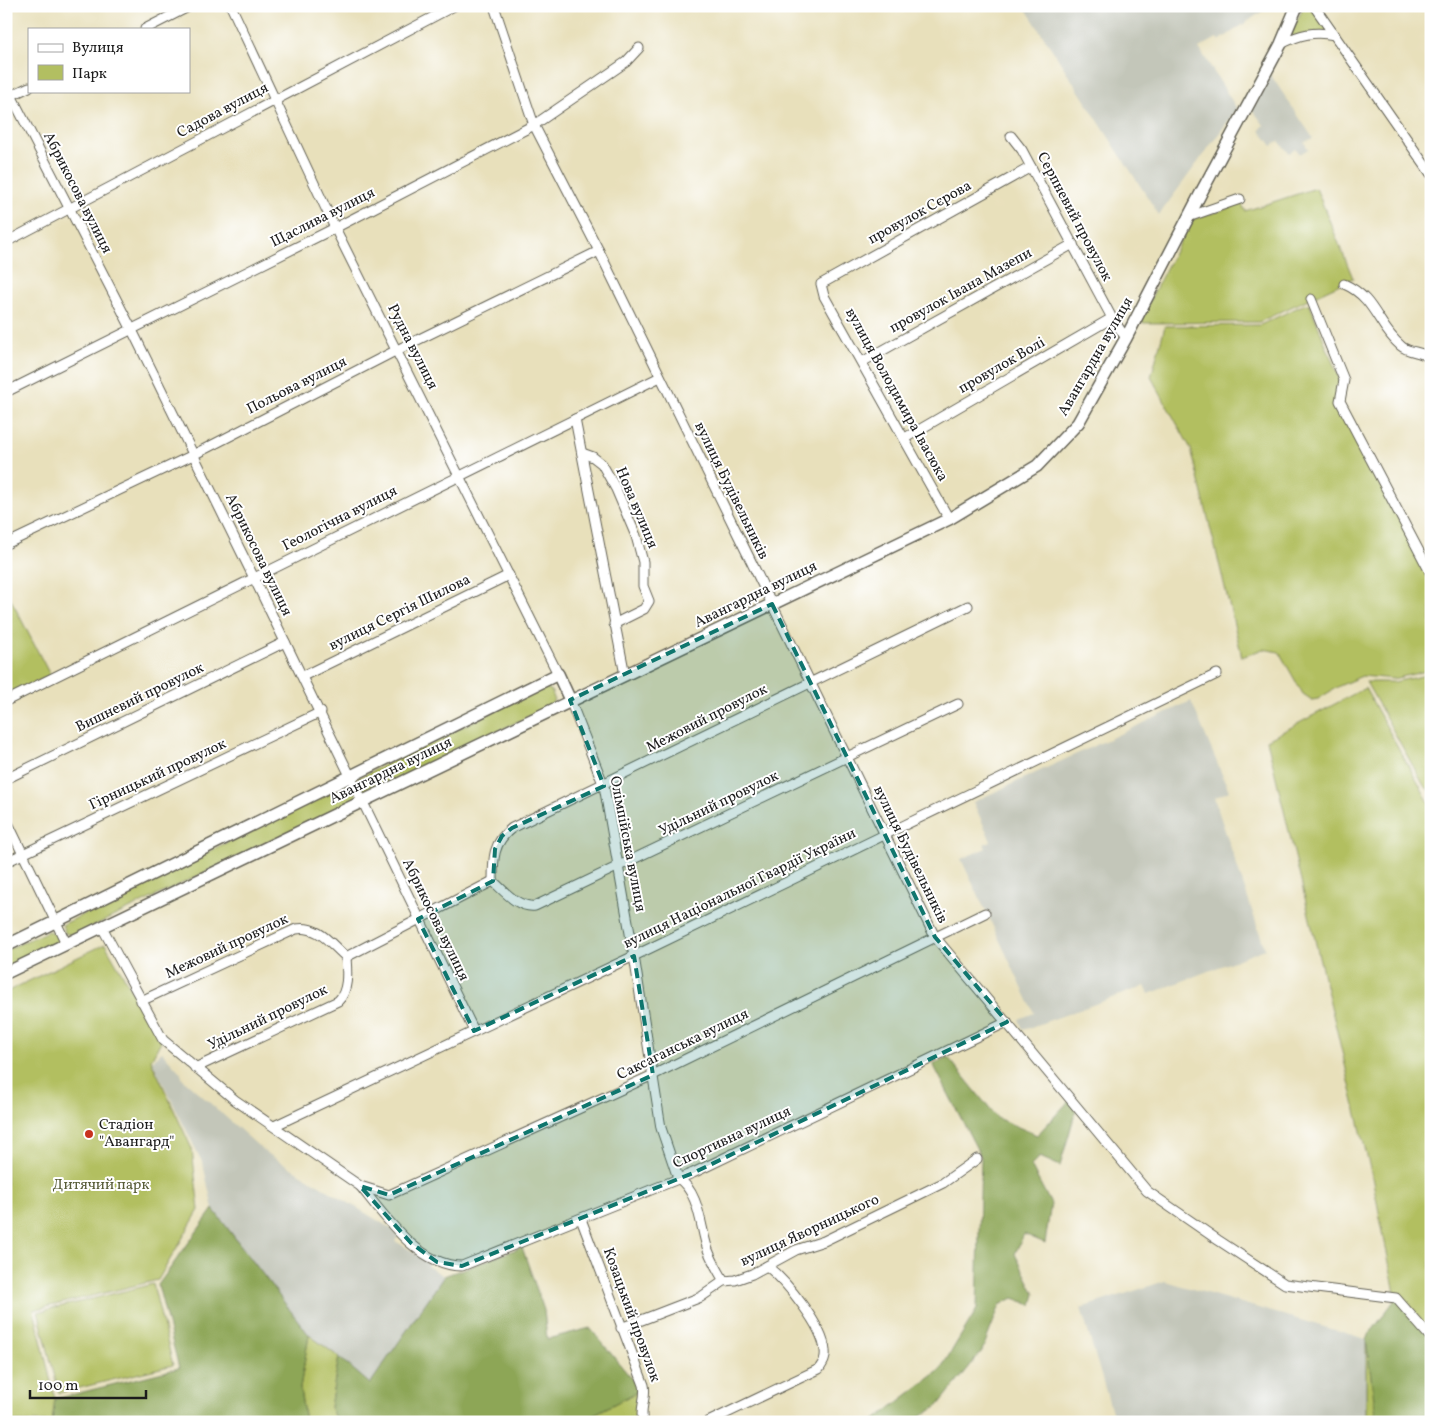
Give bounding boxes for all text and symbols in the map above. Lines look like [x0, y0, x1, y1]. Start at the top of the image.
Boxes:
legend [28, 28, 190, 92]
text: Вулиця [72, 38, 124, 59]
text: Парк [72, 64, 107, 85]
street label: Садова вулиця [174, 78, 273, 144]
street label: Абрикосова вулиця [37, 129, 117, 258]
street label: Серпневий провулок [1031, 149, 1117, 285]
street label: провулок Сєрова [864, 176, 976, 250]
street label: Щаслива вулиця [267, 183, 379, 253]
street label: провулок Івана Мазепи [886, 243, 1036, 339]
street label: Авангардна вулиця [1053, 294, 1139, 420]
street label: Рудна вулиця [381, 301, 443, 394]
street label: вулиця Володимира Івасюка [839, 304, 953, 486]
street label: провулок Волі [955, 333, 1049, 399]
street label: Польова вулиця [243, 352, 351, 420]
street label: вулиця Будівельників [689, 419, 773, 563]
street label: Нова вулиця [609, 464, 663, 552]
street label: Геологічна вулиця [279, 481, 401, 557]
street label: Абрикосова вулиця [219, 490, 297, 620]
street label: Авангардна вулиця [691, 556, 821, 634]
street label: вулиця Сергія Шилова [326, 570, 474, 656]
street label: Вишневий провулок [72, 658, 208, 738]
street label: Межовий провулок [643, 679, 771, 759]
street label: Авангардна вулиця [326, 732, 456, 810]
street label: Гірницький провулок [86, 734, 230, 816]
street label: Удільний провулок [656, 766, 782, 842]
street label: Олімпійська вулиця [604, 774, 650, 914]
street label: вулиця Будівельників [868, 783, 952, 927]
street label: вулиця Національної Гвардії України [620, 823, 860, 955]
street label: Абрикосова вулиця [396, 855, 474, 985]
street label: Межовий провулок [162, 909, 292, 985]
street label: Удільний провулок [205, 980, 331, 1056]
street label: Саксаганська вулиця [614, 1004, 752, 1086]
street label: Спортивна вулиця [670, 1101, 795, 1175]
place label: Стадіон "Авангард" [99, 1115, 174, 1153]
marker: Стадіон "Авангард" [83, 1128, 95, 1140]
park label: Дитячий парк [53, 1175, 149, 1196]
street label: вулиця Яворницького [737, 1190, 883, 1272]
street label: Козацький провулок [597, 1245, 665, 1385]
scale bar [30, 1368, 146, 1400]
text: 100 m [38, 1376, 78, 1397]

